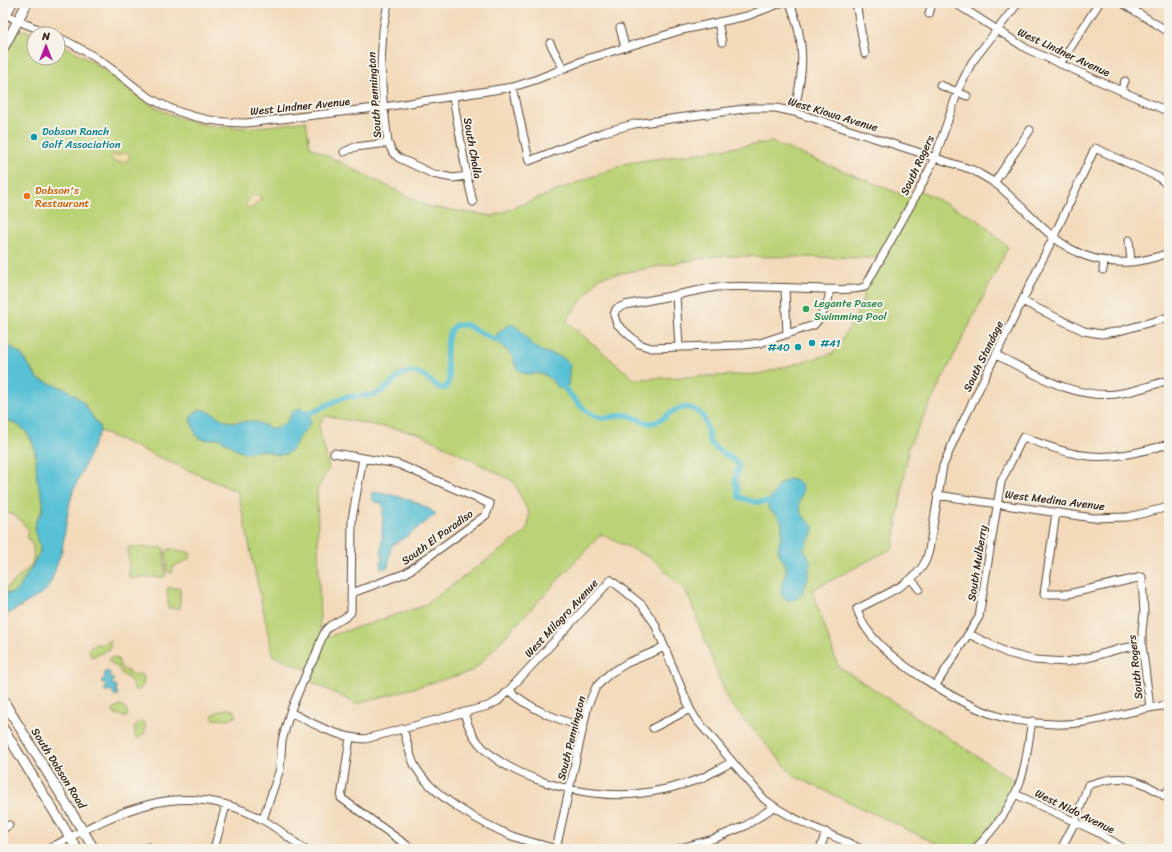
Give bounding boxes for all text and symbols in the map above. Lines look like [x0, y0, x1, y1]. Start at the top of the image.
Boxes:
street label: West Lindner Avenue [1014, 23, 1114, 83]
north arrow [26, 26, 66, 66]
text: N [41, 27, 50, 46]
street label: South Pennington [362, 51, 387, 139]
street label: West Lindner Avenue [249, 92, 352, 121]
street label: West Kiowa Avenue [785, 92, 881, 137]
street label: South Cholla [458, 116, 487, 181]
place label: Dobson Ranch Golf Association [42, 122, 121, 154]
street label: South Rogers [895, 131, 940, 199]
marker: Dobson Ranch Golf Association [29, 132, 39, 142]
place label: Dobson's Restaurant [35, 181, 90, 213]
marker: Dobson's Restaurant [22, 191, 32, 201]
place label: Legante Paseo Swimming Pool [814, 294, 888, 326]
marker: Legante Paseo Swimming Pool [801, 304, 811, 314]
street label: South Standage [958, 317, 1009, 395]
place label: #41 [820, 334, 841, 353]
place label: #40 [767, 338, 790, 357]
marker: #41 [807, 338, 817, 348]
marker: #40 [793, 342, 803, 352]
street label: West Medina Avenue [1004, 485, 1106, 516]
street label: South El Paradiso [397, 504, 478, 570]
street label: South Mulberry [962, 523, 993, 602]
street label: West Milagro Avenue [520, 574, 603, 662]
street label: South Rogers [1123, 633, 1148, 700]
street label: South Pennington [552, 694, 591, 782]
street label: South Dobson Road [26, 724, 92, 814]
street label: West Nido Avenue [1032, 784, 1119, 839]

